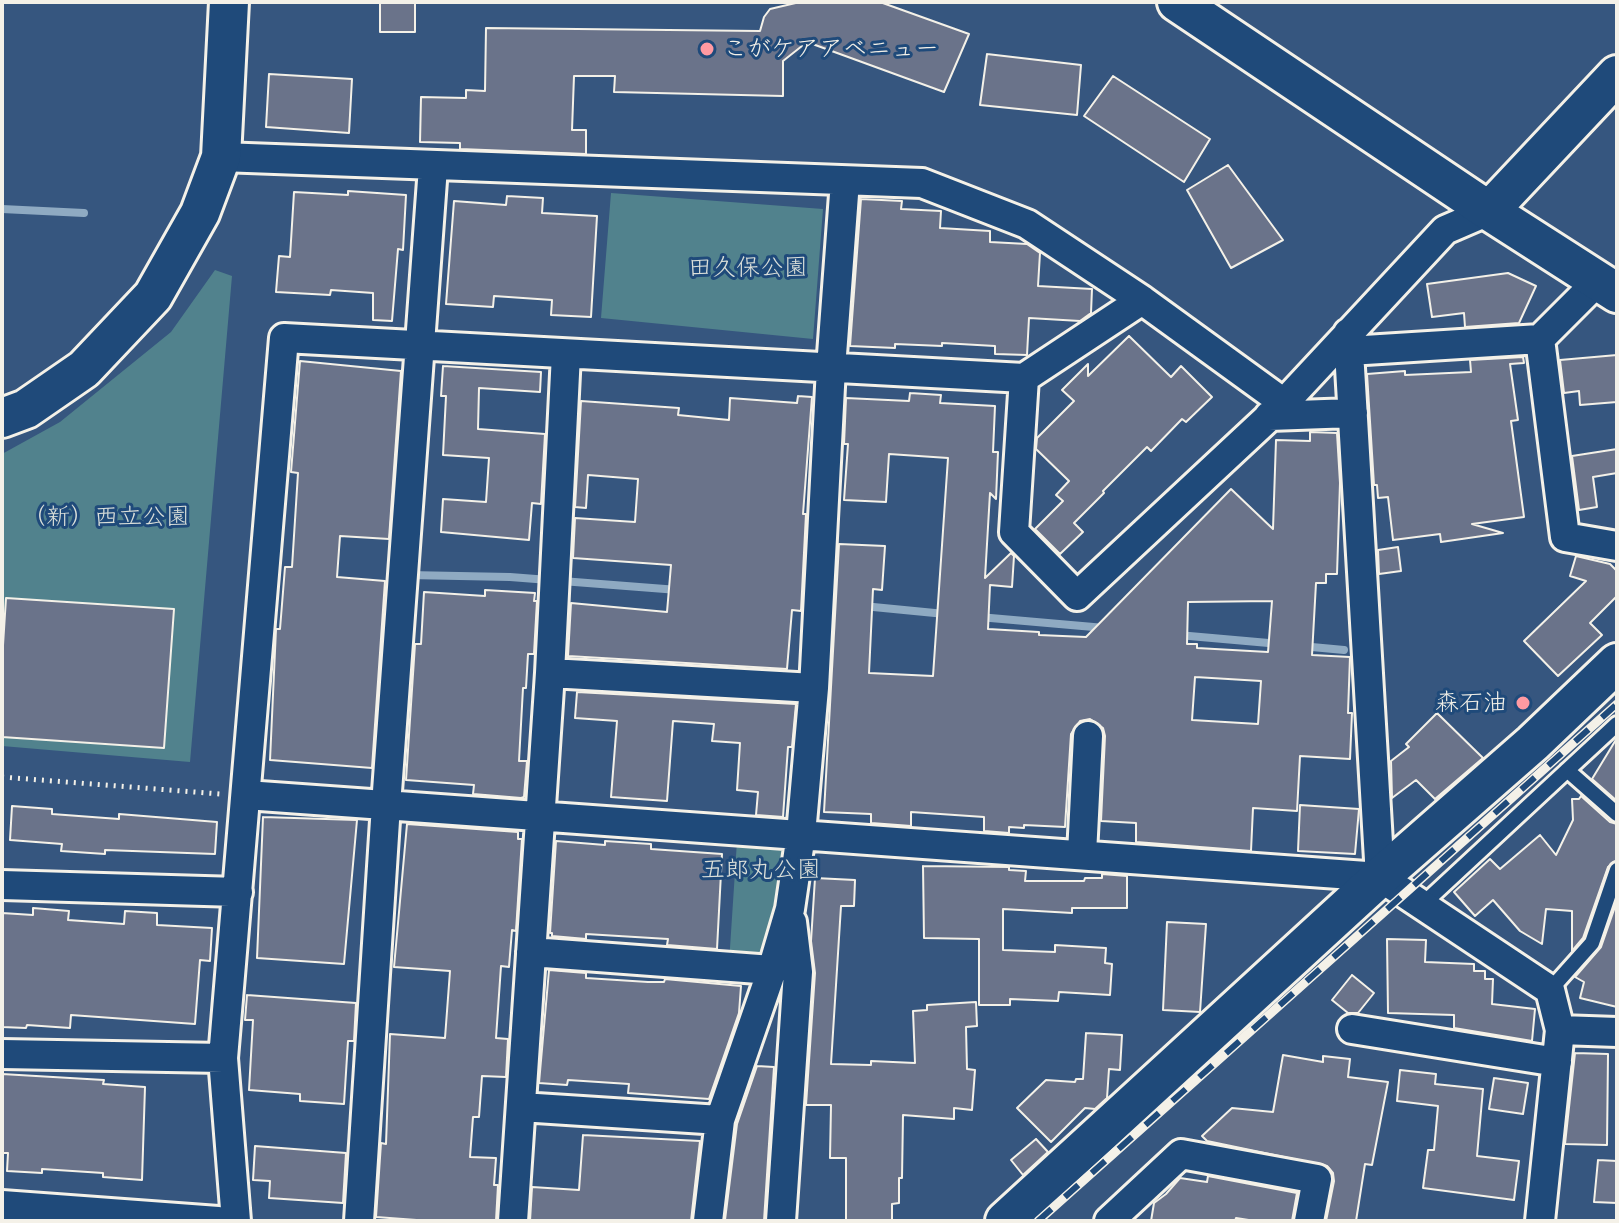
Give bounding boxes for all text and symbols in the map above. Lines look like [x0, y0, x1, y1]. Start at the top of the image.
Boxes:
place label: こがケアアベニュー [723, 35, 939, 63]
marker: こがケアアベニュー [698, 40, 716, 58]
park label: 田久保公園 [688, 254, 808, 282]
park label: （新）西立公園 [22, 503, 190, 531]
place label: 森石油 [1435, 689, 1507, 717]
marker: 森石油 [1514, 694, 1532, 712]
park label: 五郎丸公園 [701, 856, 821, 884]

